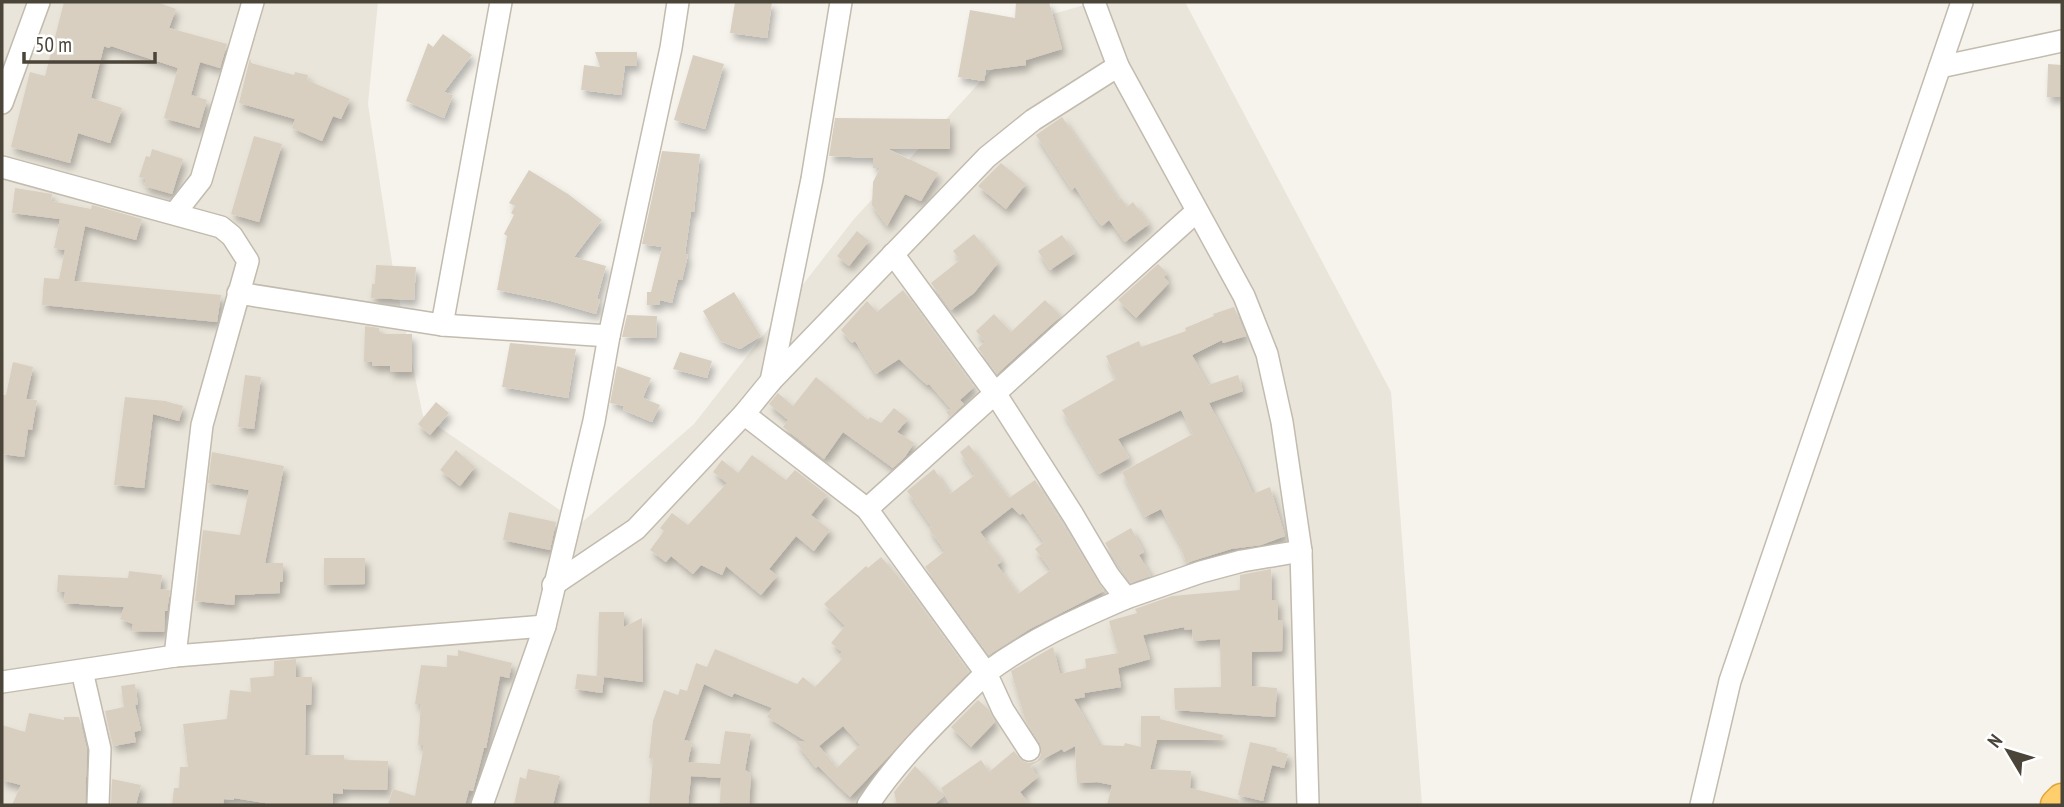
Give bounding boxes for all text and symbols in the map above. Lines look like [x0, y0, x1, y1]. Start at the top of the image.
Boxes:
scale bar [24, 21, 156, 65]
text: 50 m [35, 31, 72, 58]
north arrow [1973, 716, 2043, 786]
text: N [1982, 729, 2007, 752]

